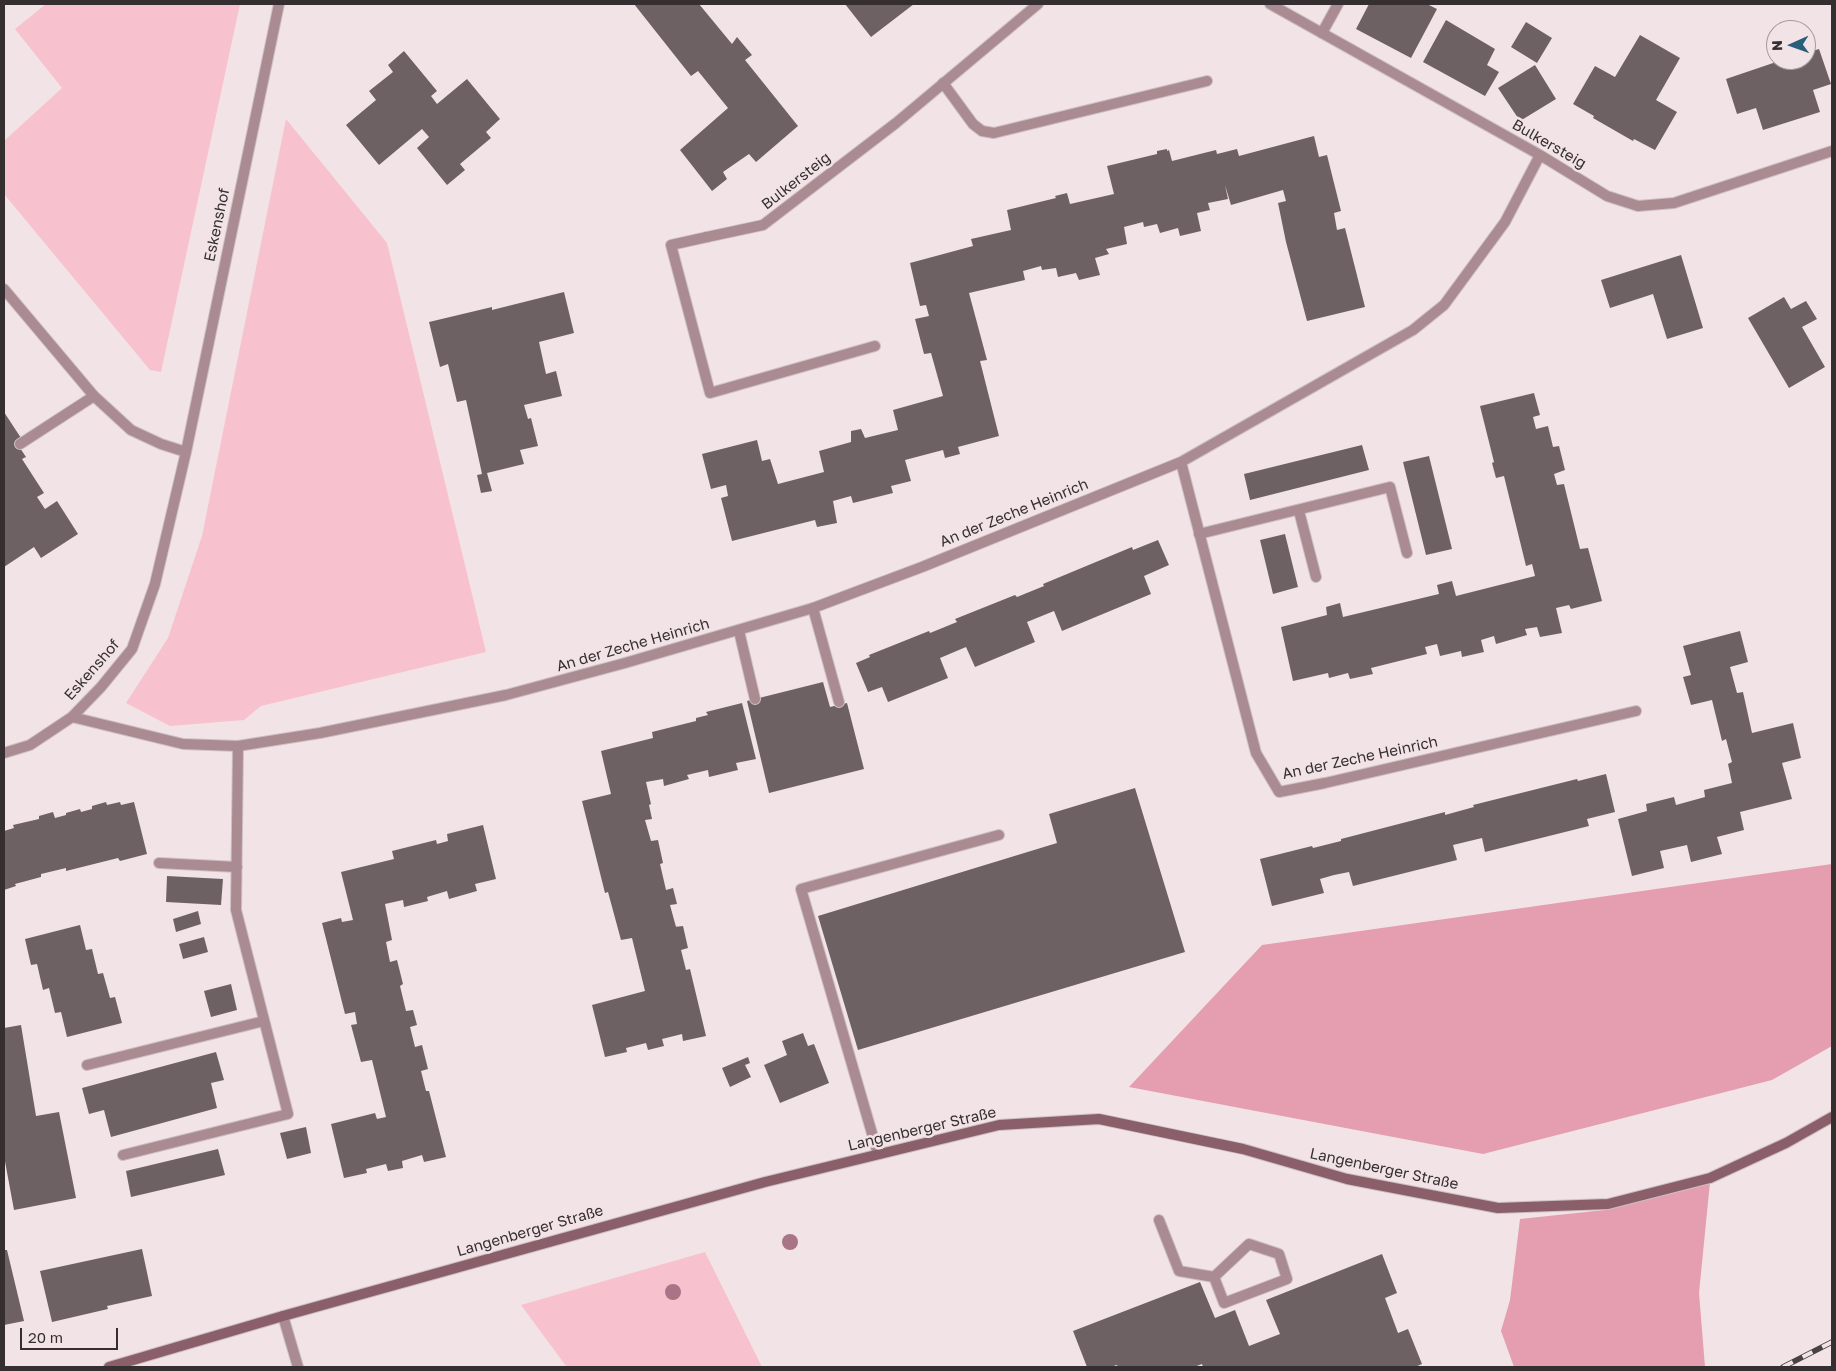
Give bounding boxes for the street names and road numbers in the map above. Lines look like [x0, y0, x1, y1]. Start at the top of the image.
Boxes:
street label: Bulkersteig [1509, 116, 1589, 172]
street label: Bulkersteig [758, 148, 834, 214]
street label: Eskenshof [200, 187, 234, 263]
street label: An der Zeche Heinrich [937, 475, 1091, 551]
street label: An der Zeche Heinrich [554, 615, 712, 675]
street label: Eskenshof [61, 636, 123, 704]
street label: An der Zeche Heinrich [1281, 733, 1439, 783]
street label: Langenberger Straße [846, 1103, 998, 1155]
street label: Langenberger Straße [1308, 1144, 1460, 1194]
street label: Langenberger Straße [455, 1201, 605, 1261]

